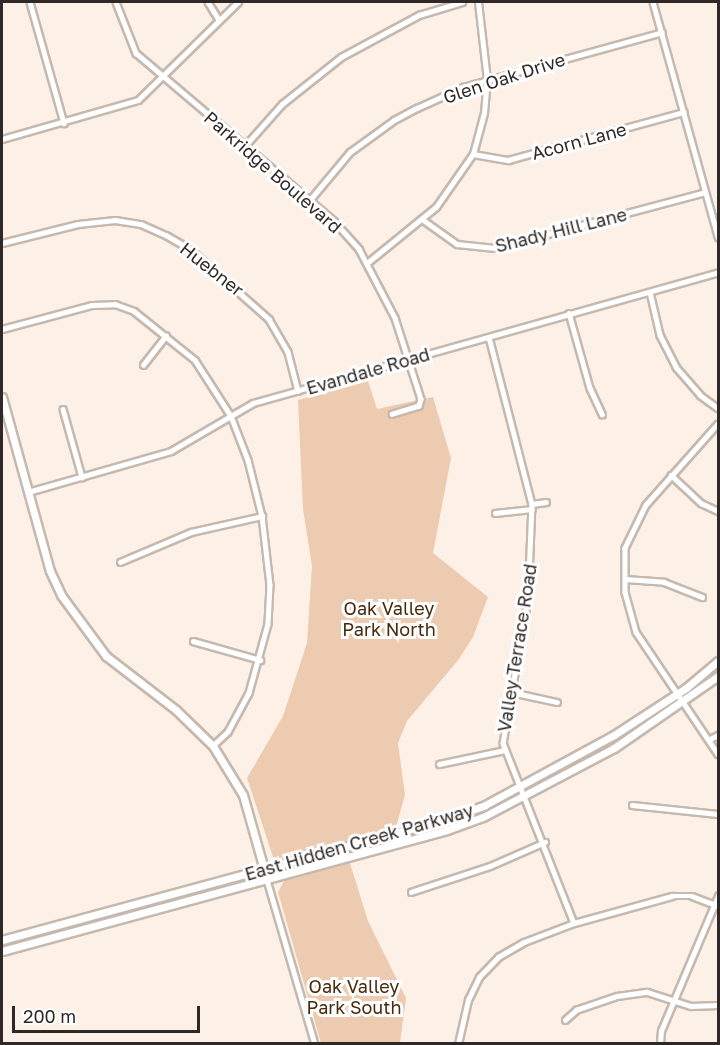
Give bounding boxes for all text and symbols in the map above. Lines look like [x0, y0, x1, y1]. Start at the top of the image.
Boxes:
street label: Glen Oak Drive [440, 48, 568, 108]
street label: Parkridge Boulevard [200, 106, 346, 238]
street label: Acorn Lane [529, 118, 629, 164]
street label: Shady Hill Lane [493, 203, 629, 257]
street label: Huebner [176, 238, 248, 300]
street label: Evandale Road [304, 343, 432, 399]
street label: Valley Terrace Road [493, 562, 541, 734]
park label: Oak Valley Park North [342, 598, 436, 640]
street label: East Hidden Creek Parkway [242, 799, 476, 885]
park label: Oak Valley Park South [307, 976, 401, 1018]
scale bar [15, 994, 202, 1032]
text: 200 m [23, 1005, 76, 1027]

